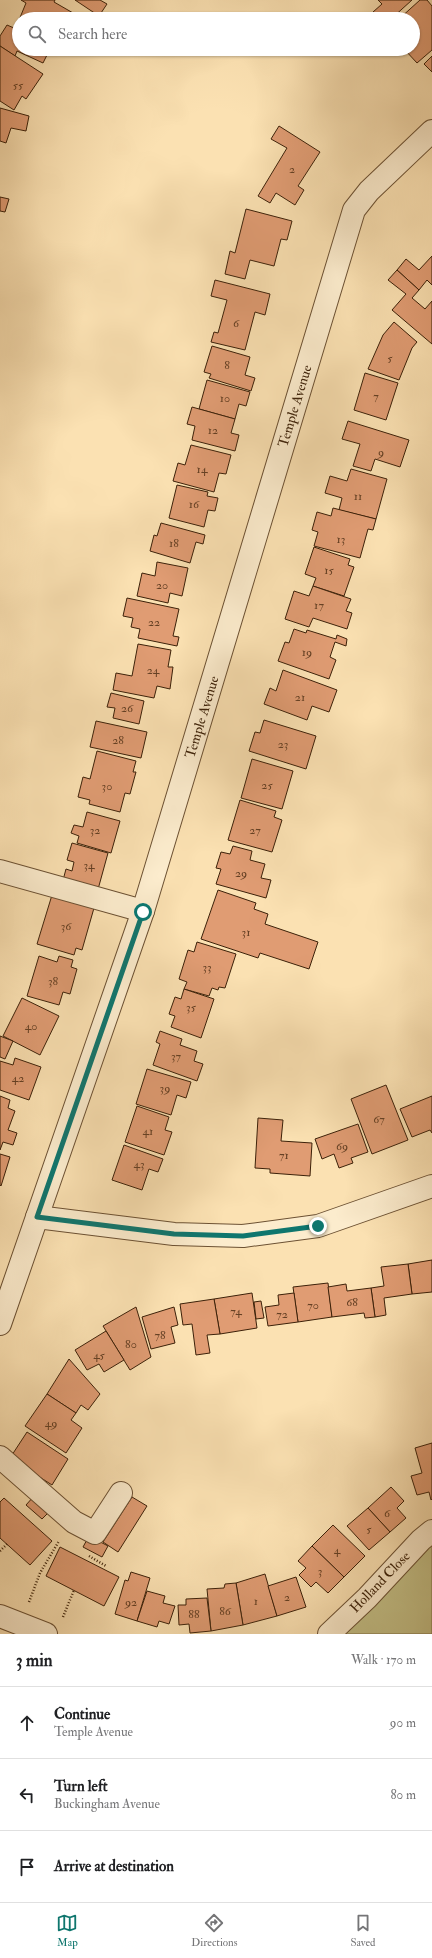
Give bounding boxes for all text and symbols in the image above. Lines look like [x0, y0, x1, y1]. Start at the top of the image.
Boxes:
search box [12, 12, 420, 56]
icon: search [26, 23, 48, 45]
text: Search here [58, 25, 127, 44]
house number: 55 [13, 78, 24, 93]
house number: 2 [289, 162, 295, 177]
house number: 6 [233, 316, 240, 331]
house number: 5 [387, 351, 393, 366]
house number: 8 [224, 358, 230, 373]
street label: Temple Avenue [274, 363, 317, 449]
house number: 7 [373, 389, 379, 404]
house number: 10 [220, 391, 230, 406]
house number: 12 [208, 423, 218, 438]
house number: 9 [377, 445, 384, 460]
house number: 14 [197, 462, 208, 477]
house number: 11 [354, 489, 362, 504]
house number: 16 [189, 497, 200, 512]
house number: 13 [337, 532, 345, 547]
house number: 18 [169, 536, 179, 551]
house number: 15 [324, 563, 334, 578]
house number: 20 [156, 578, 168, 593]
house number: 17 [314, 598, 324, 613]
house number: 22 [148, 615, 160, 630]
house number: 19 [302, 645, 312, 660]
house number: 24 [147, 663, 160, 678]
street label: Temple Avenue [181, 674, 224, 760]
house number: 21 [295, 690, 305, 705]
house number: 26 [121, 701, 134, 716]
house number: 28 [112, 733, 124, 748]
house number: 23 [278, 737, 288, 752]
house number: 25 [261, 778, 273, 793]
house number: 30 [102, 779, 112, 794]
house number: 32 [90, 823, 100, 838]
house number: 27 [249, 823, 261, 838]
house number: 34 [83, 858, 95, 873]
house number: 29 [235, 866, 247, 881]
route start [134, 903, 152, 921]
house number: 36 [61, 919, 72, 934]
house number: 31 [242, 925, 250, 940]
house number: 33 [202, 960, 212, 975]
house number: 38 [48, 974, 58, 989]
house number: 35 [186, 1000, 197, 1015]
house number: 40 [25, 1019, 37, 1034]
house number: 37 [171, 1049, 182, 1064]
house number: 42 [12, 1071, 24, 1086]
house number: 39 [160, 1081, 170, 1096]
house number: 67 [373, 1112, 385, 1127]
house number: 41 [143, 1124, 153, 1139]
house number: 69 [336, 1139, 348, 1154]
house number: 71 [279, 1148, 289, 1163]
house number: 43 [133, 1157, 145, 1172]
route end [309, 1217, 327, 1235]
house number: 68 [346, 1295, 358, 1310]
house number: 70 [307, 1298, 319, 1313]
house number: 74 [230, 1304, 242, 1319]
house number: 72 [276, 1307, 288, 1322]
house number: 78 [154, 1328, 166, 1343]
house number: 80 [125, 1337, 137, 1352]
house number: 45 [93, 1348, 106, 1363]
house number: 49 [45, 1416, 57, 1431]
house number: 6 [384, 1506, 391, 1521]
house number: 5 [366, 1522, 372, 1537]
house number: 4 [334, 1543, 341, 1558]
street label: Holland Close [346, 1548, 414, 1616]
house number: 3 [318, 1564, 322, 1579]
house number: 2 [284, 1590, 290, 1605]
house number: 1 [254, 1594, 258, 1609]
house number: 92 [124, 1595, 137, 1610]
house number: 86 [219, 1604, 232, 1619]
house number: 88 [188, 1607, 200, 1622]
text: 3 min [16, 1650, 53, 1671]
text: Walk · 170 m [351, 1652, 416, 1668]
text: Continue [54, 1705, 110, 1724]
icon: ahead [16, 1712, 38, 1734]
text: 90 m [390, 1715, 416, 1731]
text: Temple Avenue [54, 1724, 133, 1740]
text: Turn left [54, 1777, 108, 1796]
icon: left [16, 1784, 38, 1806]
text: 80 m [390, 1787, 416, 1803]
text: Buckingham Avenue [54, 1796, 160, 1812]
icon: arrive [16, 1856, 38, 1878]
text: Arrive at destination [54, 1857, 174, 1876]
tab: Map [56, 1912, 78, 1949]
tab: Directions [191, 1912, 238, 1949]
tab: Saved [350, 1912, 376, 1949]

